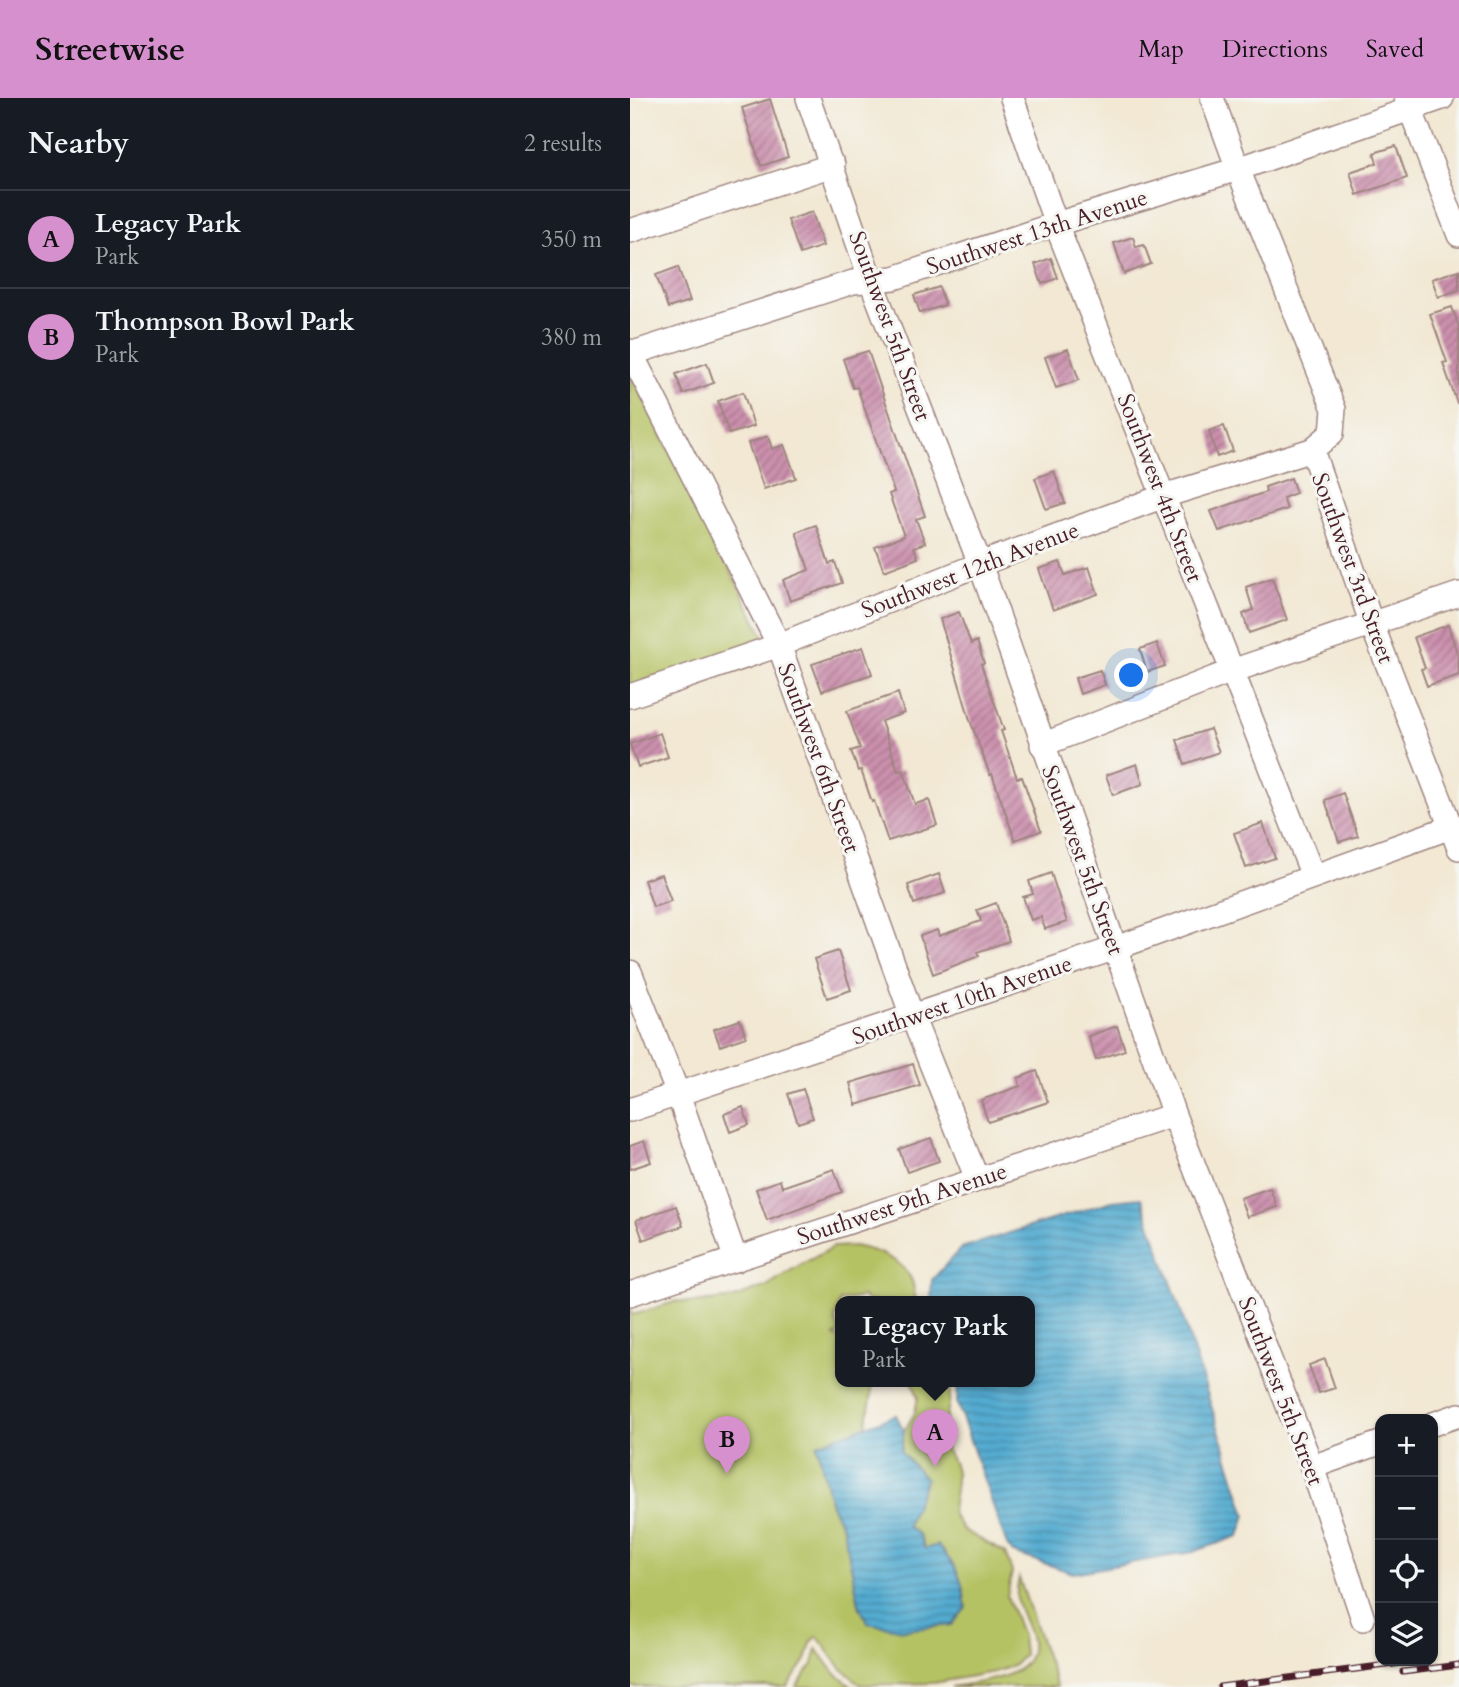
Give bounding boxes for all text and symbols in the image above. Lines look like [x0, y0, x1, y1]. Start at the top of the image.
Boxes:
text: Streetwise [35, 27, 185, 72]
text: Map [1138, 33, 1184, 66]
text: Directions [1222, 33, 1328, 66]
text: Saved [1366, 33, 1424, 66]
text: Nearby [28, 123, 129, 164]
text: 2 results [524, 128, 602, 159]
street label: Southwest 13th Avenue [923, 182, 1151, 282]
text: Legacy Park [95, 206, 241, 241]
text: A [42, 224, 60, 255]
text: 350 m [541, 224, 602, 255]
street label: Southwest 5th Street [841, 227, 939, 425]
text: Park [95, 241, 139, 272]
text: Thompson Bowl Park [95, 304, 355, 339]
text: B [43, 322, 59, 353]
text: 380 m [541, 322, 602, 353]
text: Park [95, 339, 139, 370]
street label: Southwest 4th Street [1110, 389, 1210, 587]
street label: Southwest 3rd Street [1304, 469, 1402, 667]
street label: Southwest 12th Avenue [857, 514, 1083, 626]
your location [1114, 658, 1148, 692]
street label: Southwest 6th Street [770, 659, 868, 857]
street label: Southwest 5th Street [1034, 761, 1132, 959]
street label: Southwest 10th Avenue [848, 948, 1076, 1052]
street label: Southwest 9th Avenue [793, 1155, 1011, 1253]
street label: Southwest 5th Street [1231, 1292, 1331, 1490]
popup [835, 1296, 1035, 1387]
text: Legacy Park [862, 1309, 1008, 1344]
text: Park [862, 1344, 906, 1375]
pin: A [912, 1409, 958, 1467]
map controls [1375, 1414, 1438, 1666]
button: + [1375, 1414, 1438, 1477]
pin: B [704, 1416, 750, 1474]
button: − [1375, 1477, 1438, 1540]
button: locate [1375, 1540, 1438, 1603]
button: layers [1375, 1603, 1438, 1666]

